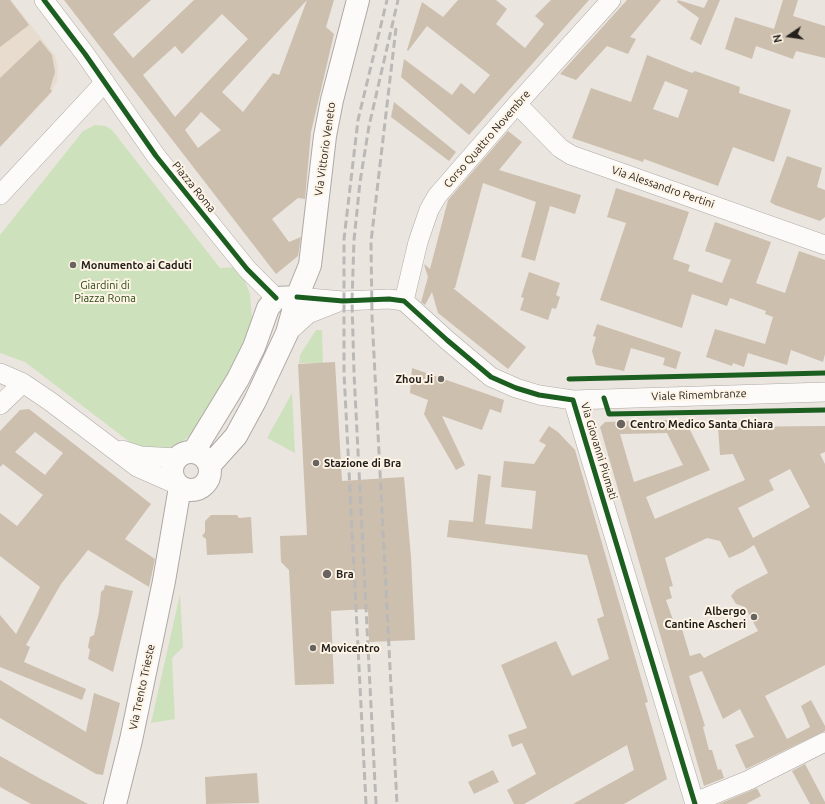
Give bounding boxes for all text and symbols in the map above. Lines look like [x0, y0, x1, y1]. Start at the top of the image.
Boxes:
north arrow [769, 16, 809, 56]
text: N [771, 33, 784, 44]
street label: Corso Quattro Novembre [441, 87, 533, 191]
street label: Via Vittorio Veneto [312, 101, 338, 197]
street label: Piazza Roma [169, 159, 219, 215]
street label: Via Alessandro Pertini [610, 163, 716, 211]
place label: Monumento ai Caduti [81, 258, 192, 272]
marker: Monumento ai Caduti [68, 260, 78, 270]
park label: Giardini di Piazza Roma [74, 278, 136, 304]
place label: Zhou Ji [396, 372, 433, 386]
marker: Zhou Ji [436, 374, 446, 384]
street label: Viale Rimembranze [651, 387, 747, 403]
street label: Via Giovanni Piumati [578, 401, 620, 501]
place label: Centro Medico Santa Chiara [630, 417, 773, 431]
marker: Centro Medico Santa Chiara [615, 418, 627, 430]
place label: Stazione di Bra [324, 456, 401, 470]
marker: Stazione di Bra [311, 458, 321, 468]
place label: Bra [336, 567, 354, 581]
marker: Bra [321, 568, 333, 580]
place label: Albergo Cantine Ascheri [665, 604, 746, 630]
marker: Albergo Cantine Ascheri [749, 612, 759, 622]
place label: Movicentro [321, 641, 380, 655]
street label: Via Trento Trieste [126, 643, 158, 731]
marker: Movicentro [308, 643, 318, 653]

